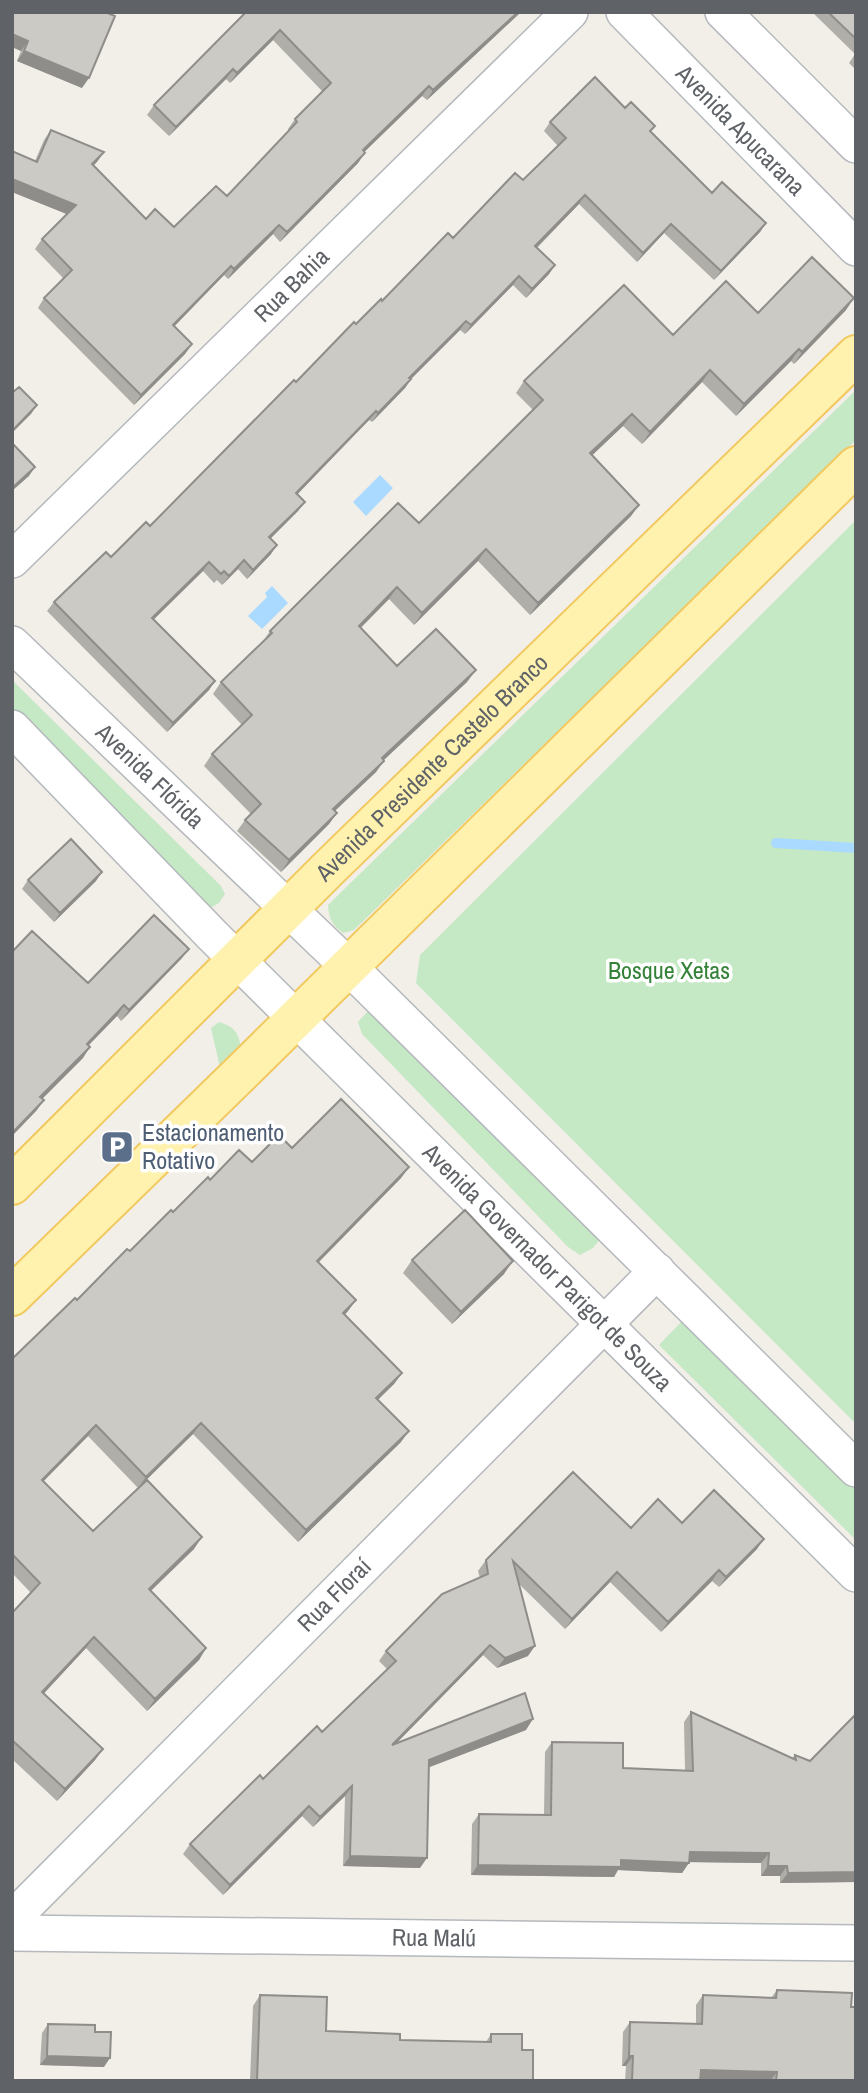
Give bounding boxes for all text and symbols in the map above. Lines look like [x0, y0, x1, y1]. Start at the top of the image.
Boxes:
street label: Avenida Apucarana [669, 57, 813, 202]
street label: Rua Bahia [247, 241, 335, 329]
street label: Avenida Presidente Castelo Branco [307, 646, 555, 888]
street label: Avenida Flórida [89, 715, 212, 835]
park label: Bosque Xetas [608, 954, 730, 986]
place label: Estacionamento Rotativo [142, 1116, 284, 1176]
parking icon: Estacionamento Rotativo [98, 1128, 136, 1166]
street label: Avenida Governador Parigot de Souza [416, 1135, 680, 1398]
street label: Rua Floraí [290, 1550, 378, 1638]
street label: Rua Malú [392, 1921, 476, 1953]

